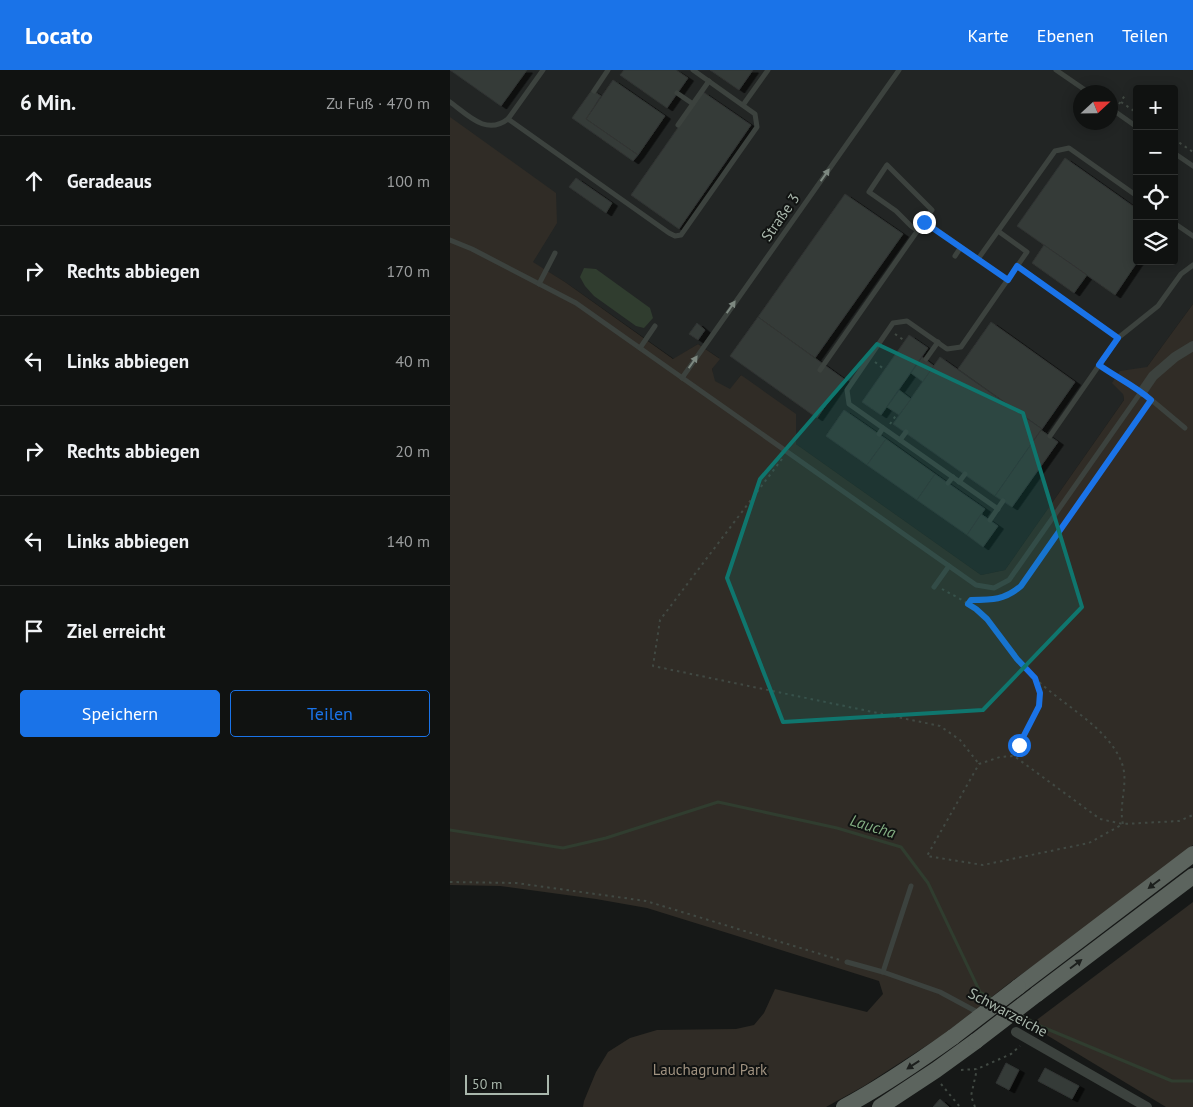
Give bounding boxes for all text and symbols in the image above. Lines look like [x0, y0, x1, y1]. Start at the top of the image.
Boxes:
text: Locato [25, 20, 93, 51]
text: Karte [968, 24, 1009, 47]
text: Ebenen [1037, 24, 1094, 47]
text: Teilen [1122, 24, 1168, 47]
north arrow [1073, 85, 1118, 130]
map controls [1133, 85, 1178, 265]
button: + [1133, 85, 1178, 130]
text: 6 Min. [20, 89, 76, 116]
text: Zu Fuß · 470 m [326, 93, 430, 113]
button: − [1133, 130, 1178, 175]
icon: ahead [20, 167, 48, 195]
one-way arrow [820, 168, 830, 181]
text: Geradeaus [67, 169, 152, 193]
text: 100 m [387, 171, 430, 191]
button: locate [1133, 175, 1178, 220]
street label: Straße 3 [757, 189, 803, 245]
route end [913, 211, 936, 234]
button: layers [1133, 220, 1178, 265]
icon: right [20, 257, 48, 285]
text: Rechts abbiegen [67, 259, 200, 283]
text: 170 m [387, 261, 430, 281]
one-way arrow [726, 301, 736, 314]
icon: left [20, 347, 48, 375]
text: Links abbiegen [67, 349, 189, 373]
text: 40 m [395, 351, 430, 371]
one-way arrow [687, 356, 697, 369]
icon: right [20, 437, 48, 465]
text: Rechts abbiegen [67, 439, 200, 463]
text: 20 m [395, 441, 430, 461]
icon: left [20, 527, 48, 555]
text: Links abbiegen [67, 529, 189, 553]
text: 140 m [387, 531, 430, 551]
icon: arrive [20, 617, 48, 645]
text: Ziel erreicht [67, 619, 165, 643]
button: Speichern [20, 690, 220, 737]
button: Teilen [230, 690, 430, 737]
route start [1008, 734, 1031, 757]
water label: Laucha [848, 810, 898, 842]
one-way arrow [1148, 878, 1161, 889]
one-way arrow [1069, 959, 1082, 970]
street label: Schwarzeiche [965, 983, 1051, 1041]
park label: Lauchagrund Park [653, 1060, 768, 1079]
one-way arrow [906, 1060, 919, 1070]
scale bar [465, 1072, 549, 1095]
text: 50 m [472, 1075, 502, 1093]

